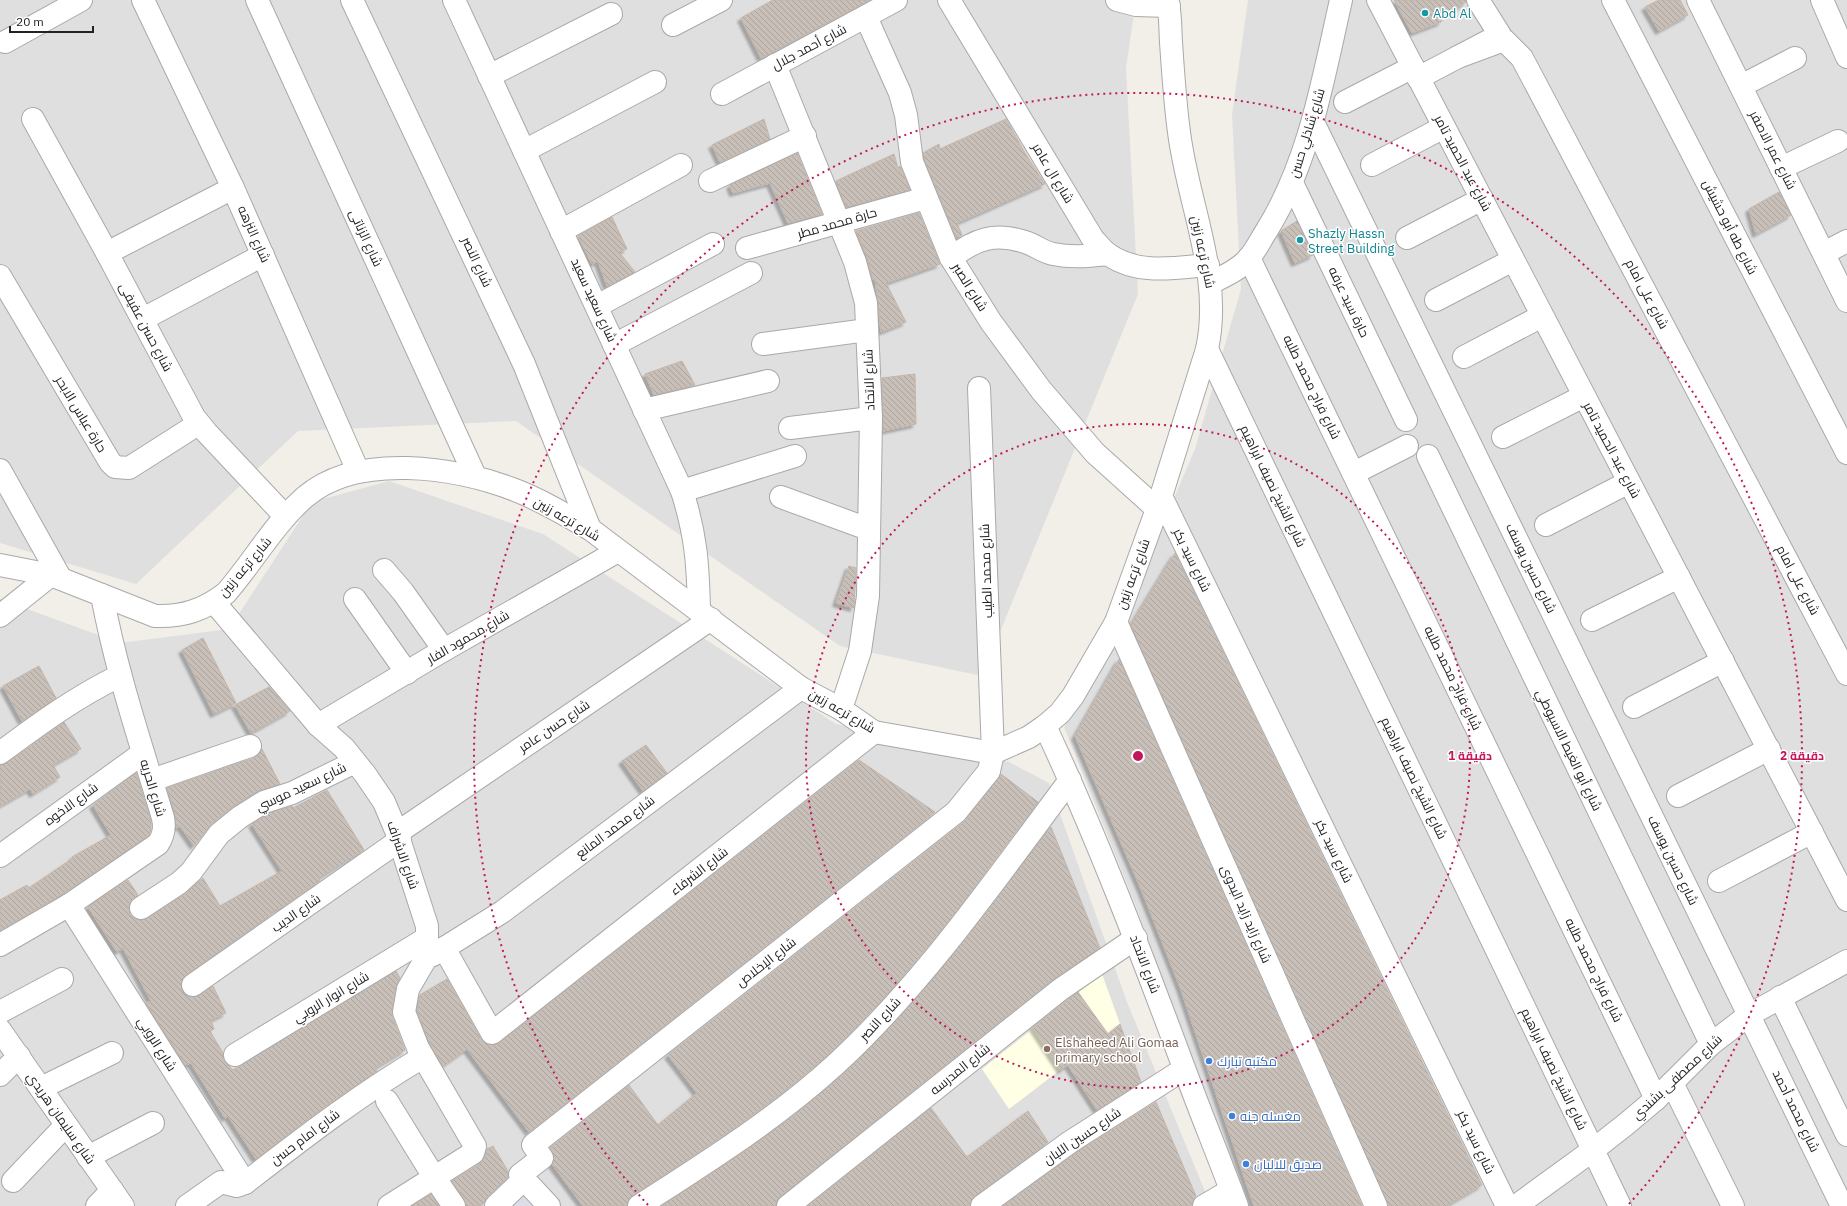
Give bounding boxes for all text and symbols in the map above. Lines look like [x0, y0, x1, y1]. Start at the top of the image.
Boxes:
place label: Abd Al [1433, 5, 1472, 22]
scale bar [10, 8, 93, 34]
marker: Abd Al [1420, 8, 1430, 18]
text: 20 m [16, 14, 44, 29]
street label: شارع أحمد جلال [769, 20, 849, 74]
street label: شارع شاذلي حسن [1285, 86, 1331, 180]
street label: شارع عمر الاصفر [1745, 107, 1800, 192]
street label: شارع عبد الحميد تامر [1430, 111, 1496, 214]
street label: شارع ال عامر [1028, 139, 1078, 206]
street label: شارع طه أبو حشيش [1699, 177, 1761, 277]
street label: شارع النزهه [234, 203, 274, 265]
street label: حارة محمد مطر [794, 204, 879, 243]
street label: شارع الزناتى [345, 207, 387, 269]
street label: شارع ترعه زنين [1187, 214, 1219, 290]
place label: Shazly Hassn Street Building [1308, 225, 1395, 257]
street label: شارع النصر [458, 233, 496, 290]
marker: Shazly Hassn Street Building [1295, 235, 1305, 245]
street label: شارع سعيد سعيد [567, 255, 621, 345]
street label: شارع على امام [1621, 256, 1672, 332]
street label: شارع الصبر [948, 259, 992, 314]
street label: حارة سيد عرفه [1325, 264, 1373, 340]
street label: شارع حسن عفيفى [115, 280, 177, 374]
street label: شارع فراج محمد طلبه [1279, 332, 1345, 442]
street label: شارع الاتحاد [859, 349, 879, 411]
street label: حارة عباس الابحر [51, 372, 111, 455]
street label: شارع عبد الحميد تامر [1579, 398, 1645, 501]
street label: شارع الشيخ نصيف ابراهيم [1235, 422, 1310, 550]
street label: شارع ترعه زنين [531, 493, 603, 545]
street label: شارع حسين يوسف [1502, 520, 1560, 616]
street label: شارع محمد الطيب [976, 523, 996, 619]
street label: شارع سيد بكر [1169, 524, 1215, 595]
street label: شارع ترعه زنين [215, 533, 275, 601]
street label: شارع ترعه زنين [1112, 536, 1154, 612]
street label: شارع على امام [1772, 542, 1823, 618]
street label: شارع محمود الفار [423, 606, 512, 668]
street label: شارع فراج محمد طلبه [1420, 623, 1486, 733]
street label: شارع ترعه زنين [806, 685, 878, 737]
street label: شارع أبو الغيط الاسيوطي [1530, 686, 1606, 815]
street label: شارع حسن عامر [514, 696, 593, 757]
street label: شارع الشيخ نصيف ابراهيم [1376, 714, 1451, 842]
text: 1 دقيقة [1448, 748, 1492, 763]
text: 2 دقيقة [1780, 748, 1824, 763]
centre of rings [1131, 749, 1145, 763]
street label: شارع الحريه [136, 757, 170, 819]
street label: شارع سعيد موسي [253, 759, 350, 817]
street label: شارع الاخوه [41, 779, 101, 829]
street label: شارع محمد المانع [572, 792, 658, 862]
street label: شارع حسين يوسف [1644, 812, 1702, 908]
street label: شارع سيد بكر [1311, 815, 1357, 886]
street label: شارع الاشراف [383, 818, 423, 892]
street label: شارع الشرفاء [667, 843, 731, 899]
street label: شارع زايد زايد البدوى [1217, 862, 1275, 966]
street label: شارع الديب [268, 890, 324, 936]
street label: شارع فراج محمد طلبه [1561, 915, 1627, 1025]
street label: شارع الاتحاد [1126, 932, 1164, 996]
street label: شارع الإخلاص [733, 933, 799, 991]
street label: شارع انوار الروبي [290, 968, 373, 1028]
street label: شارع النصر [855, 994, 905, 1045]
street label: شارع الشيخ نصيف ابراهيم [1516, 1005, 1591, 1133]
street label: شارع الروبي [132, 1014, 180, 1076]
street label: شارع مصطفى بشندي [1628, 1031, 1727, 1125]
place label: Elshaheed Ali Gomaa primary school [1055, 1034, 1179, 1066]
street label: شارع المدرسه [926, 1040, 994, 1098]
marker: Elshaheed Ali Gomaa primary school [1042, 1044, 1052, 1054]
place label: مكتبه تبارك [1217, 1053, 1277, 1070]
marker: مكتبه تبارك [1204, 1056, 1214, 1066]
street label: شارع محمد أحمد [1769, 1067, 1823, 1155]
street label: شارع سليمان هريدي [21, 1069, 99, 1168]
street label: شارع حسين اللبان [1040, 1104, 1124, 1168]
street label: شارع امام حسن [267, 1105, 344, 1169]
street label: شارع سيد بكر [1453, 1106, 1499, 1177]
place label: مغسله جنه [1240, 1108, 1301, 1125]
marker: مغسله جنه [1227, 1111, 1237, 1121]
place label: صديق للالبان [1254, 1156, 1322, 1173]
marker: صديق للالبان [1241, 1159, 1251, 1169]

